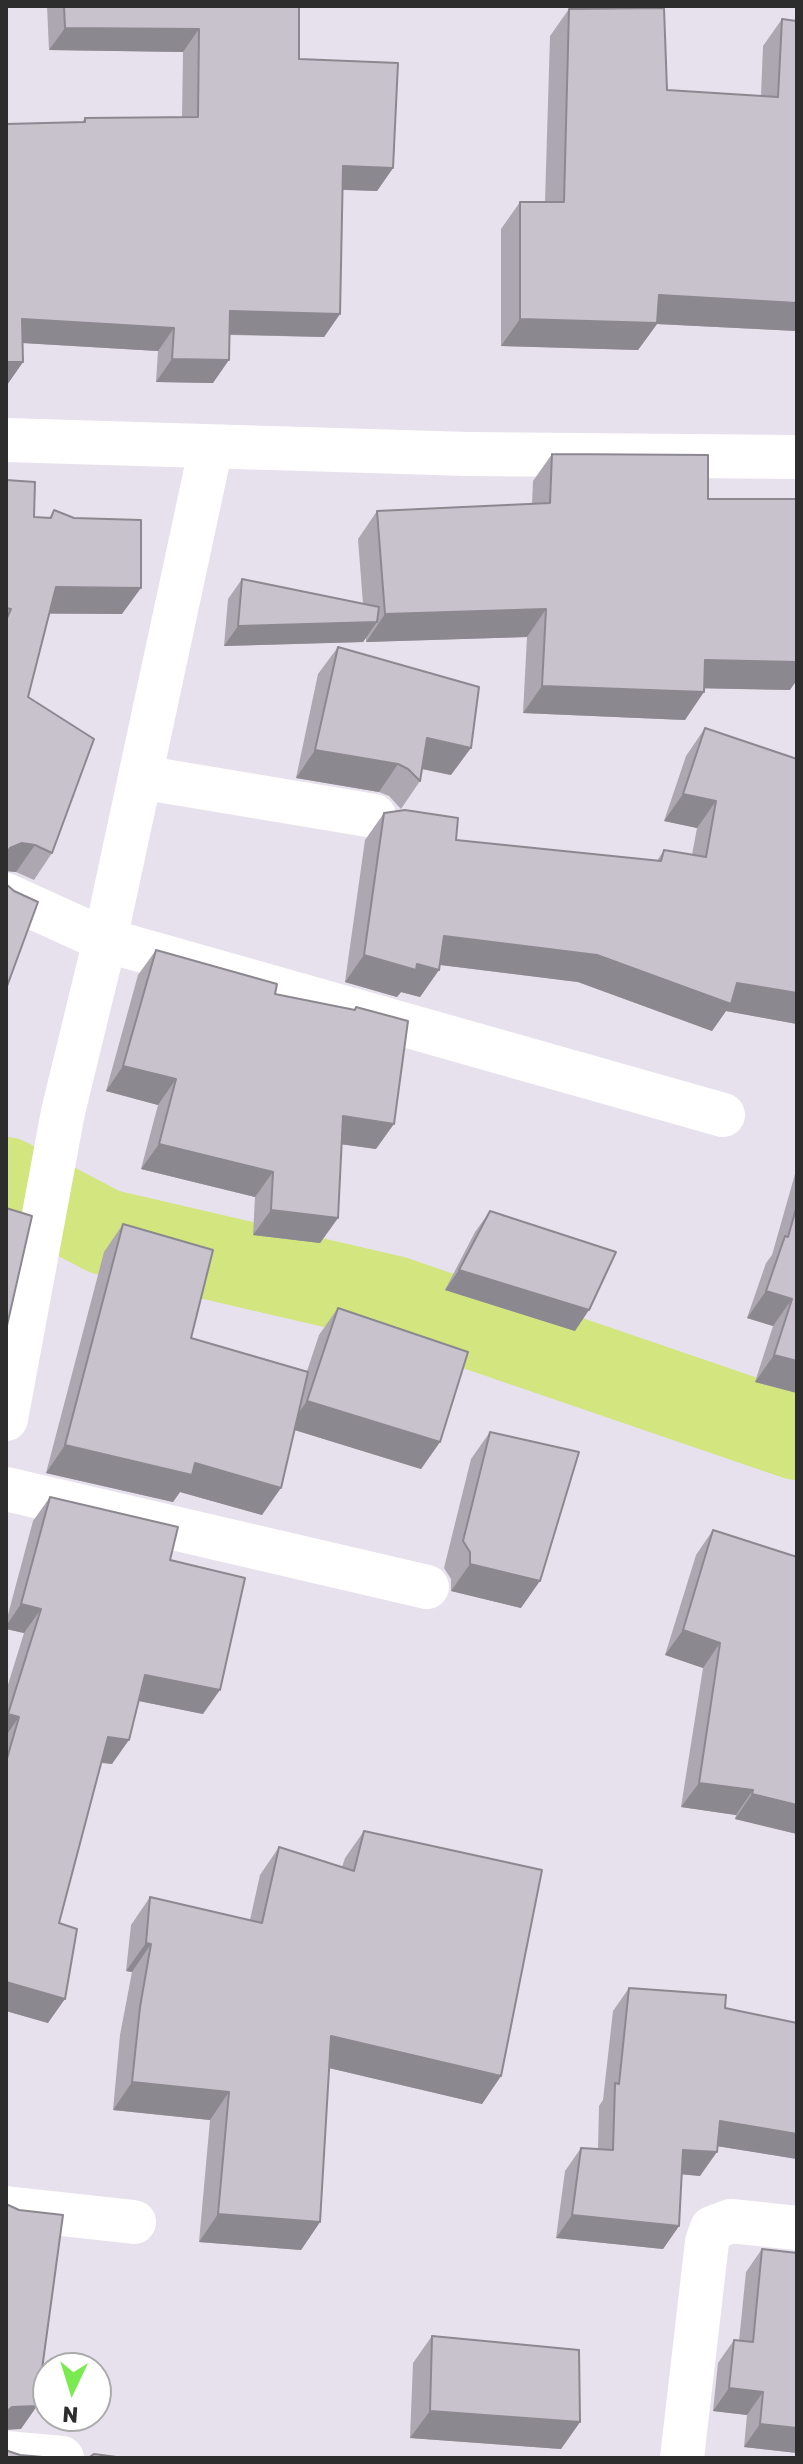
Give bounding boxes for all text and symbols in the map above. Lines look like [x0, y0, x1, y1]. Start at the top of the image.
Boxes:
north arrow [32, 2352, 112, 2432]
text: N [62, 2400, 79, 2428]

